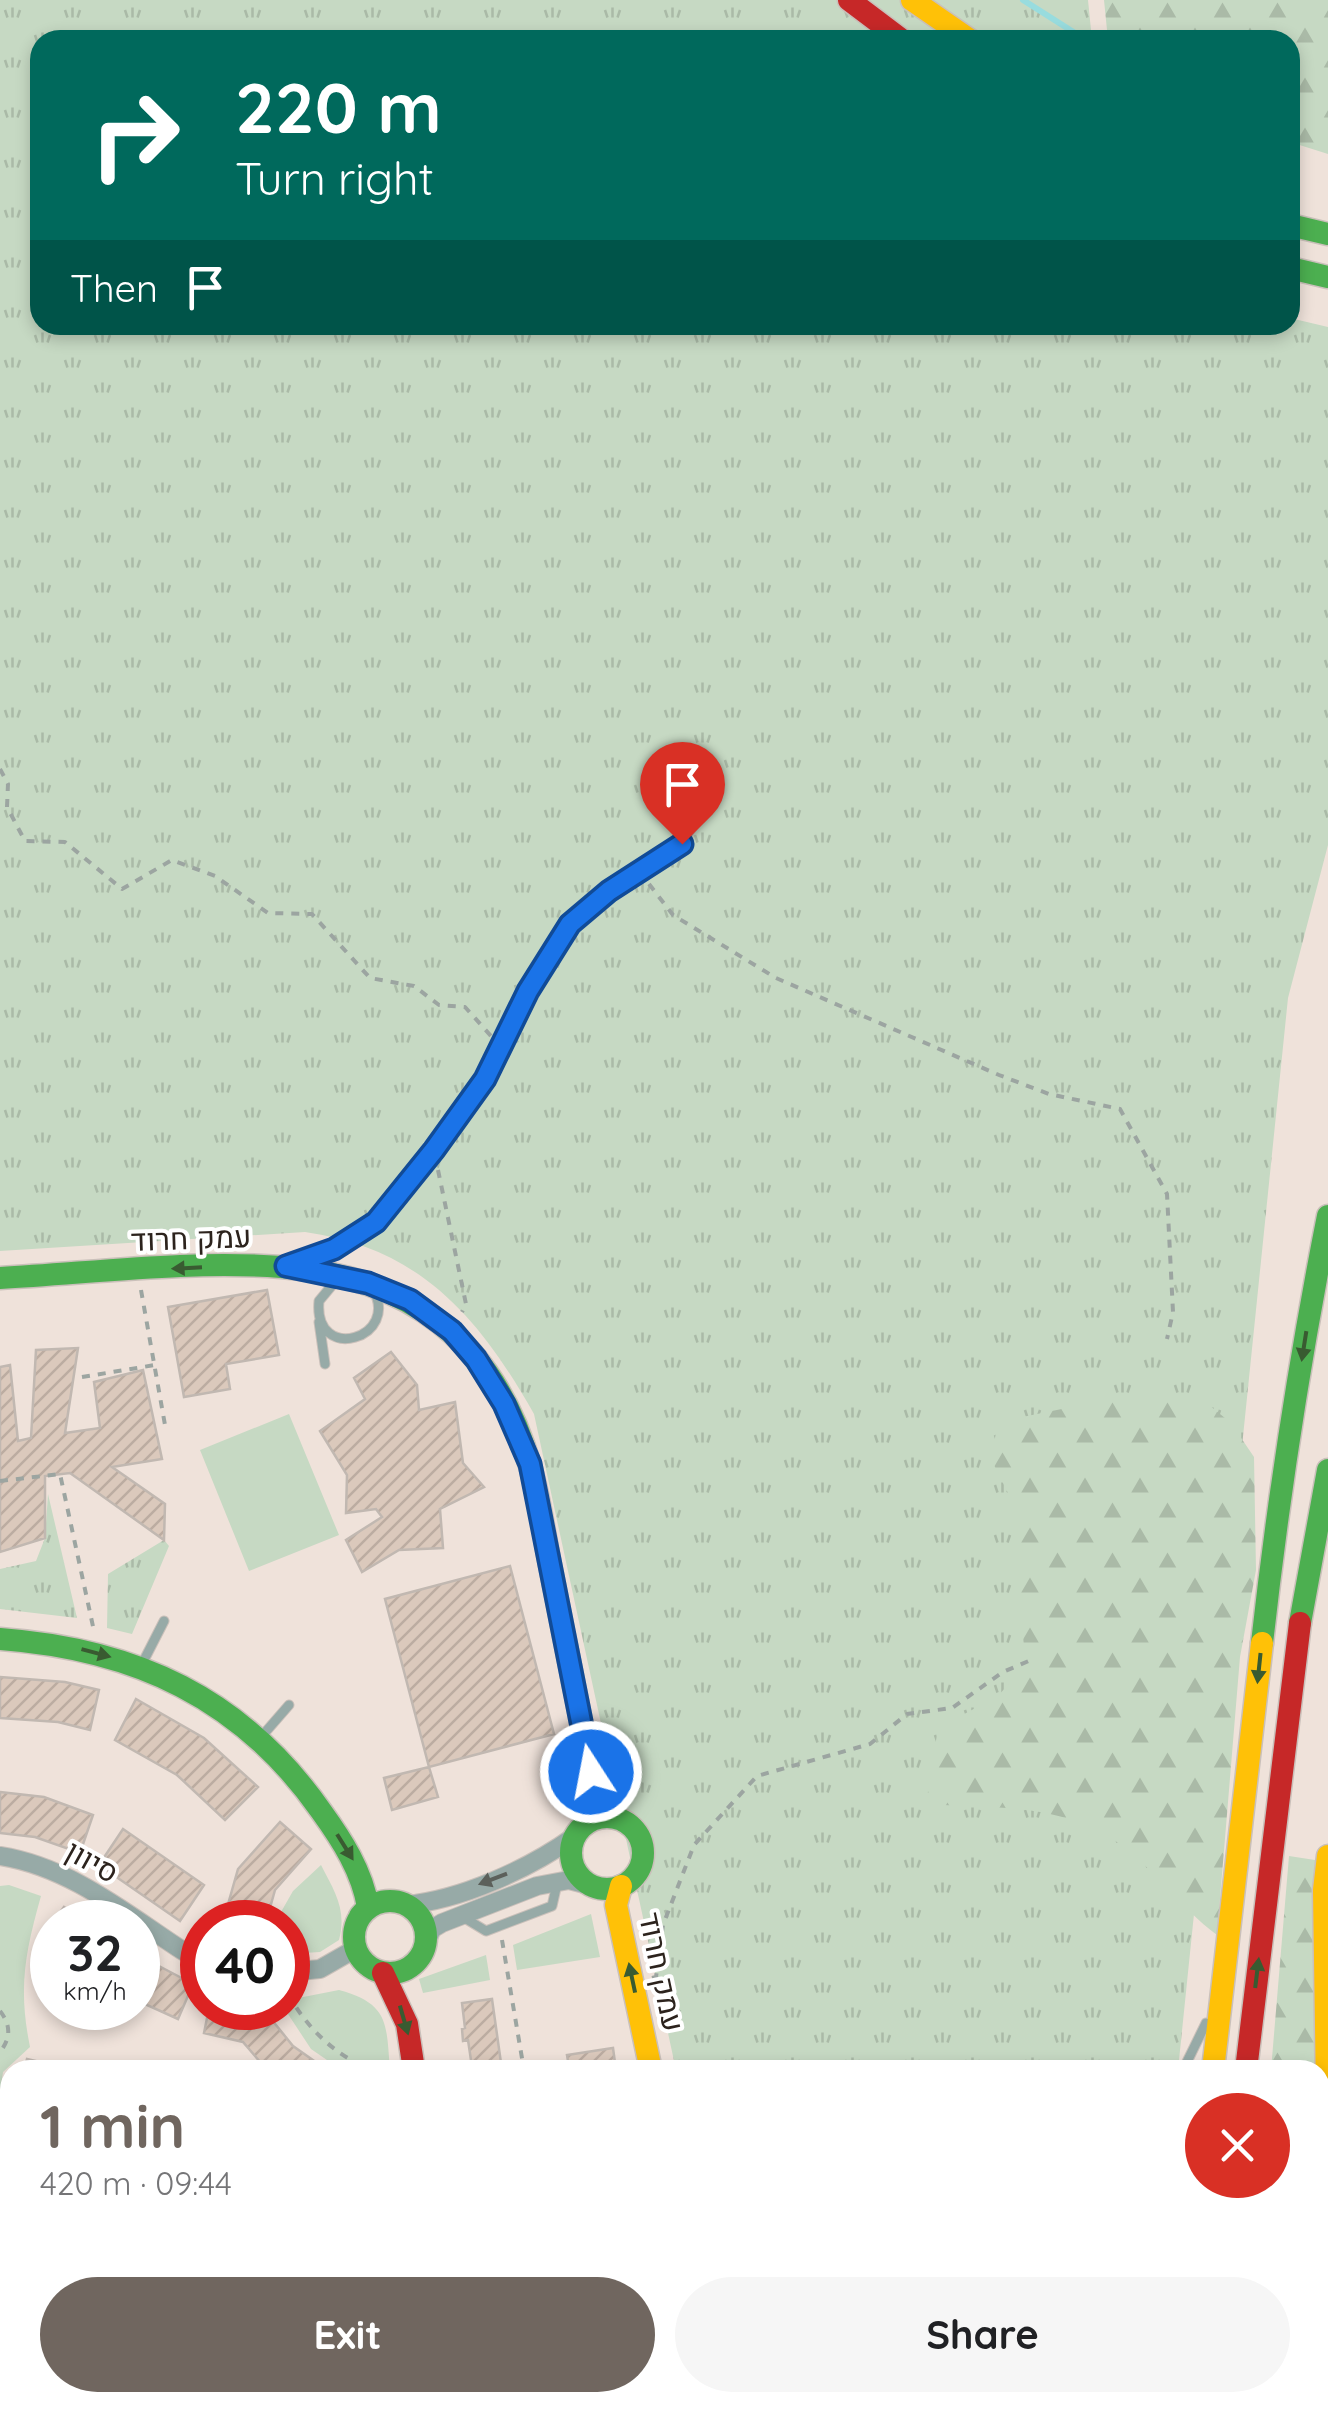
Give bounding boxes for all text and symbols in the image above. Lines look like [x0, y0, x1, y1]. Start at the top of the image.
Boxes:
text: 220 m [235, 63, 442, 151]
icon: right [70, 70, 200, 200]
text: Turn right [235, 150, 434, 206]
icon: arrive [178, 260, 233, 315]
text: Then [70, 264, 158, 312]
pin [640, 742, 725, 845]
icon: arrive [655, 757, 710, 812]
street label: עמק חרוד [130, 1217, 252, 1259]
one-way arrow [170, 1260, 202, 1276]
one-way arrow [1295, 1331, 1311, 1363]
one-way arrow [81, 1645, 112, 1661]
one-way arrow [1251, 1653, 1267, 1685]
position arrow [539, 1720, 643, 1824]
street label: סיוון [59, 1831, 126, 1891]
one-way arrow [336, 1833, 353, 1861]
one-way arrow [478, 1872, 508, 1887]
speed limit sign: 40 [180, 1900, 310, 2030]
street label: עמק חרוד [631, 1909, 693, 2035]
text: 32 [67, 1921, 123, 1984]
one-way arrow [1250, 1957, 1266, 1989]
one-way arrow [623, 1962, 639, 1993]
text: km/h [63, 1975, 127, 2006]
one-way arrow [397, 2005, 412, 2035]
text: 1 min [40, 2088, 185, 2163]
button: close [1185, 2093, 1290, 2198]
text: 420 m · 09:44 [40, 2163, 232, 2203]
button: Exit [40, 2277, 655, 2392]
button: Share [675, 2277, 1290, 2392]

